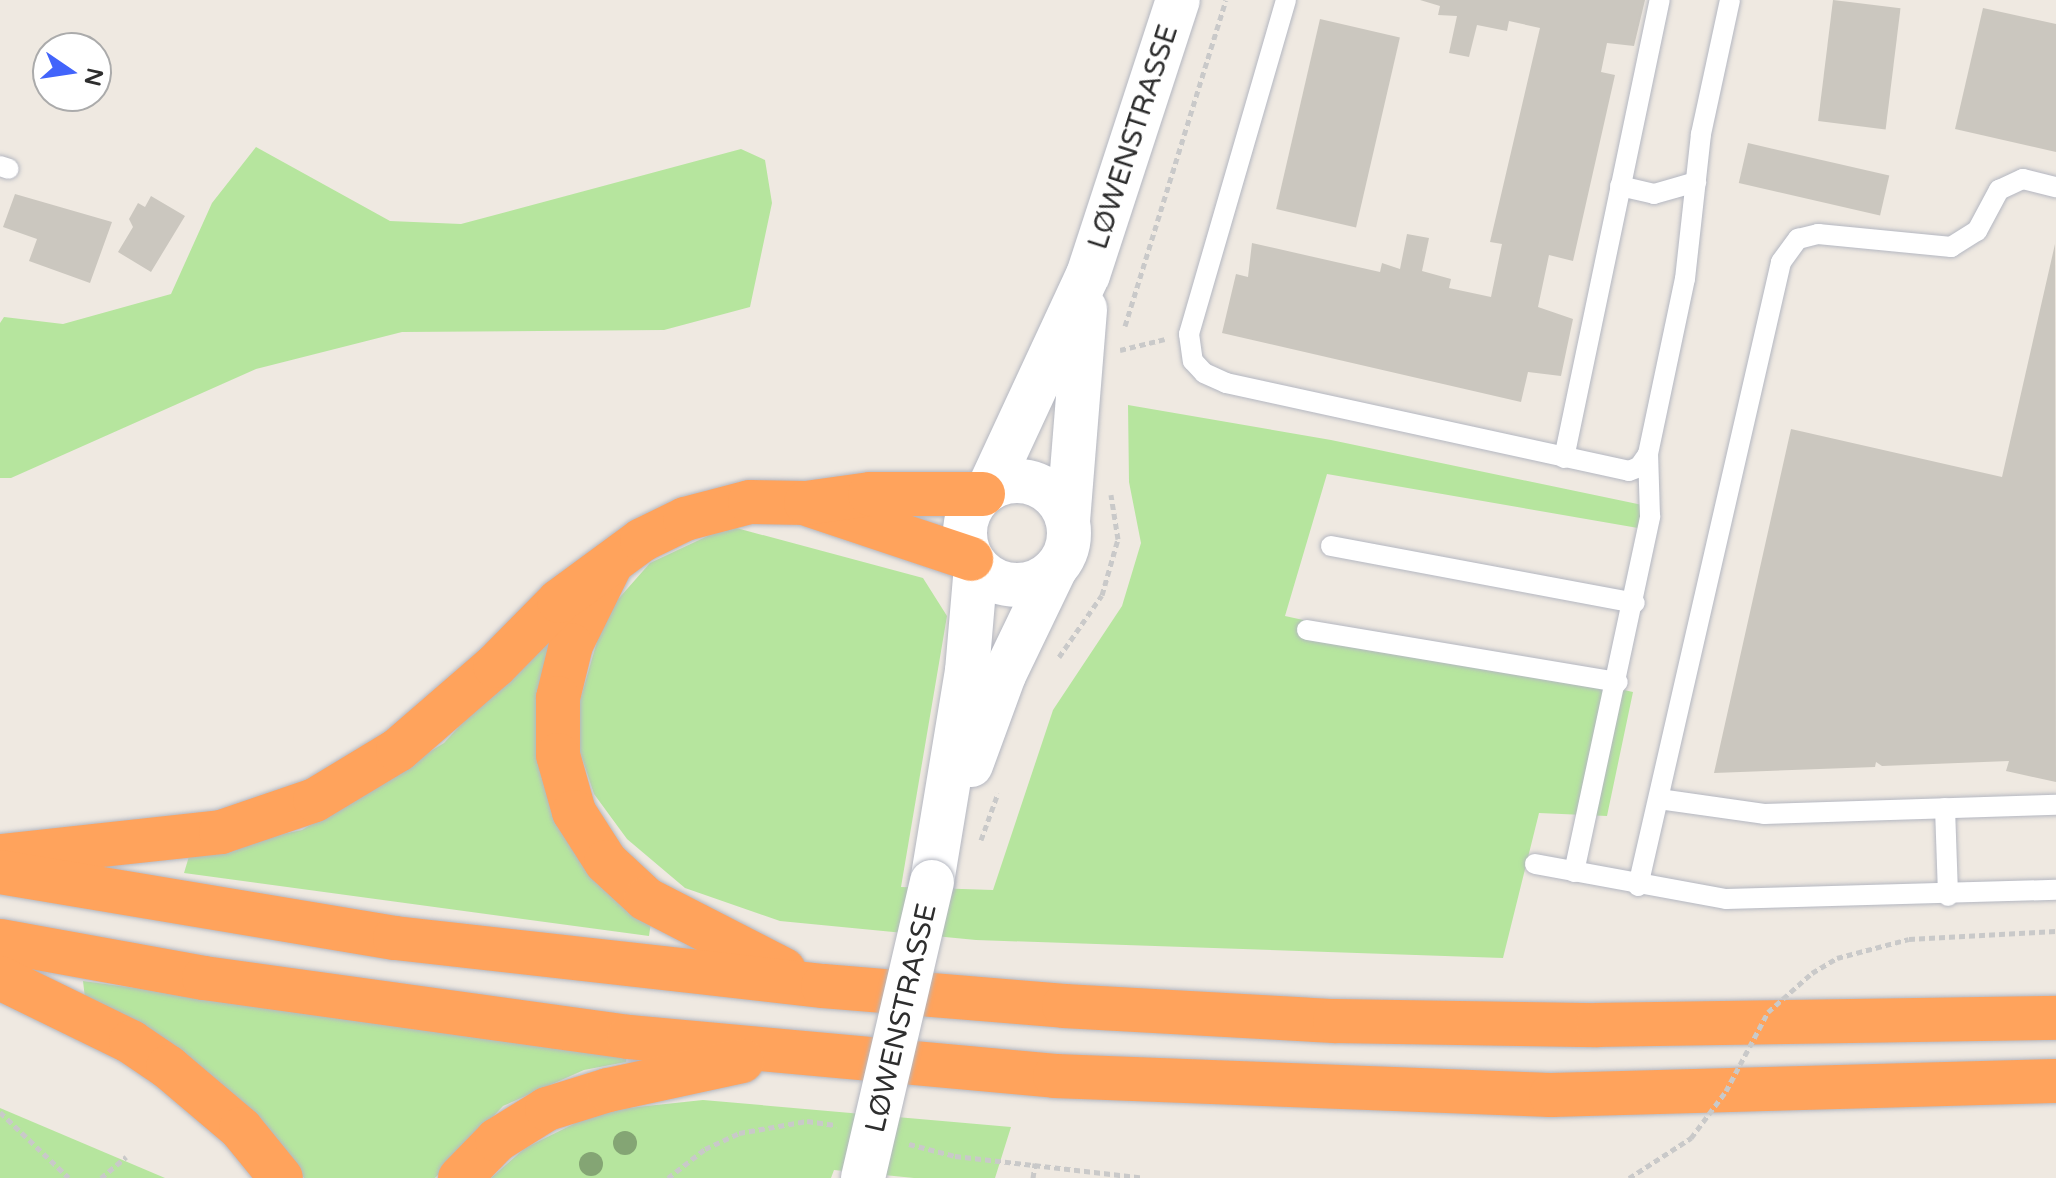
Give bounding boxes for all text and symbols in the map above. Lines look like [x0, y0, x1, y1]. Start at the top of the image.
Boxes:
street label: LØWENSTRASSE [1081, 21, 1185, 253]
north arrow [32, 32, 112, 112]
text: N [79, 65, 108, 88]
street label: LØWENSTRASSE [858, 900, 944, 1136]

